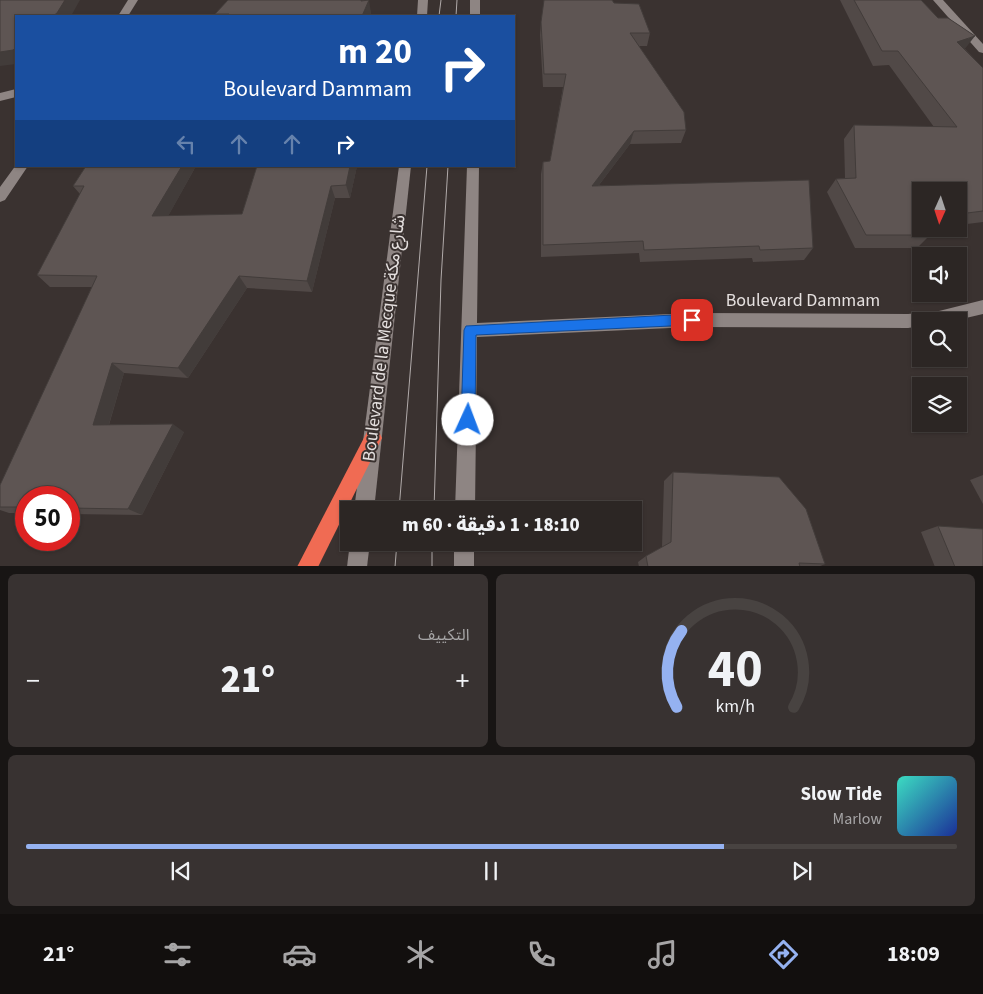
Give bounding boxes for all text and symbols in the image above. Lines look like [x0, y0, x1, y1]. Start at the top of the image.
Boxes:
text: 20 m [338, 27, 412, 77]
icon: right [430, 35, 495, 100]
text: Boulevard Dammam [223, 73, 412, 105]
icon: left [172, 130, 200, 158]
icon: ahead [225, 130, 253, 158]
icon: ahead [278, 130, 306, 158]
icon: right [331, 130, 359, 158]
north arrow [912, 182, 968, 238]
map controls [912, 182, 967, 432]
street label: Boulevard de la Mecque شارع مكة [356, 213, 413, 463]
button: sound [912, 247, 967, 302]
street label: Boulevard Dammam [726, 288, 880, 313]
pin [671, 299, 713, 341]
icon: arrive [678, 306, 706, 334]
button: search [912, 312, 967, 367]
button: layers [912, 377, 967, 432]
position arrow [441, 393, 493, 445]
speed limit sign: 50 [15, 486, 80, 551]
text: 18:10 · 1 دقيقة · 60 m [402, 512, 580, 539]
text: التكييف [418, 624, 470, 646]
text: 40 [708, 633, 763, 707]
text: 21° [220, 653, 275, 707]
text: − [26, 661, 40, 701]
text: + [456, 661, 470, 701]
text: km/h [715, 694, 755, 719]
text: Slow Tide [801, 781, 882, 808]
text: Marlow [833, 808, 882, 830]
icon: previous [167, 857, 195, 885]
icon: pause [477, 857, 505, 885]
icon: next [788, 857, 816, 885]
icon: filters [160, 937, 195, 972]
icon: car [282, 937, 317, 972]
icon: climate [403, 937, 438, 972]
icon: phone [524, 937, 559, 972]
icon: music [645, 937, 680, 972]
icon: directions [766, 937, 801, 972]
text: 21° [43, 938, 74, 970]
text: 18:09 [887, 938, 940, 970]

